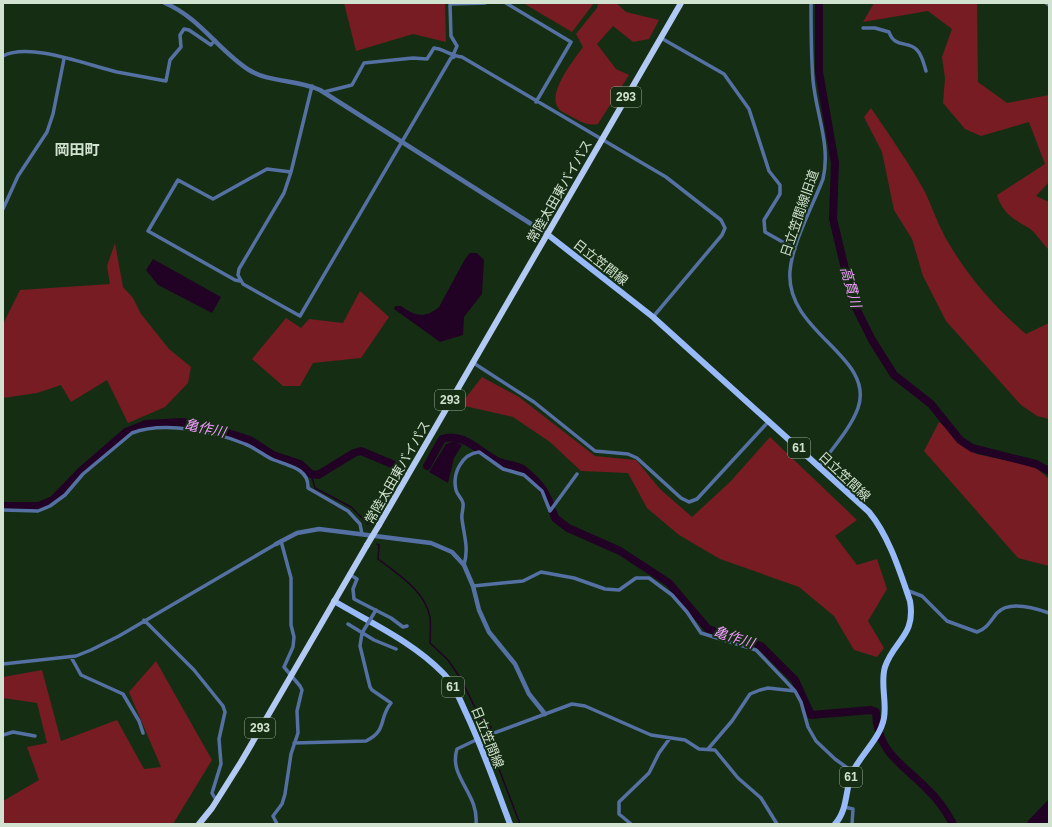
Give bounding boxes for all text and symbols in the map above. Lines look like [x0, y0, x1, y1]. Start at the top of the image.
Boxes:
road number: 293 [611, 87, 641, 107]
street label: 常陸太田東バイパス [524, 137, 595, 246]
district label: 岡田町 [54, 141, 100, 158]
street label: 日立笠間線旧道 [778, 168, 821, 259]
street label: 日立笠間線 [570, 236, 631, 288]
water label: 高貫川 [838, 265, 865, 311]
road number: 293 [435, 390, 465, 410]
water label: 亀作川 [183, 416, 229, 441]
street label: 常陸太田東バイパス [362, 418, 433, 527]
road number: 61 [788, 438, 810, 458]
street label: 日立笠間線 [816, 449, 874, 504]
water label: 亀作川 [712, 623, 758, 652]
road number: 61 [442, 677, 464, 697]
street label: 日立笠間線 [468, 704, 507, 770]
road number: 293 [245, 718, 275, 738]
road number: 61 [840, 767, 862, 787]

